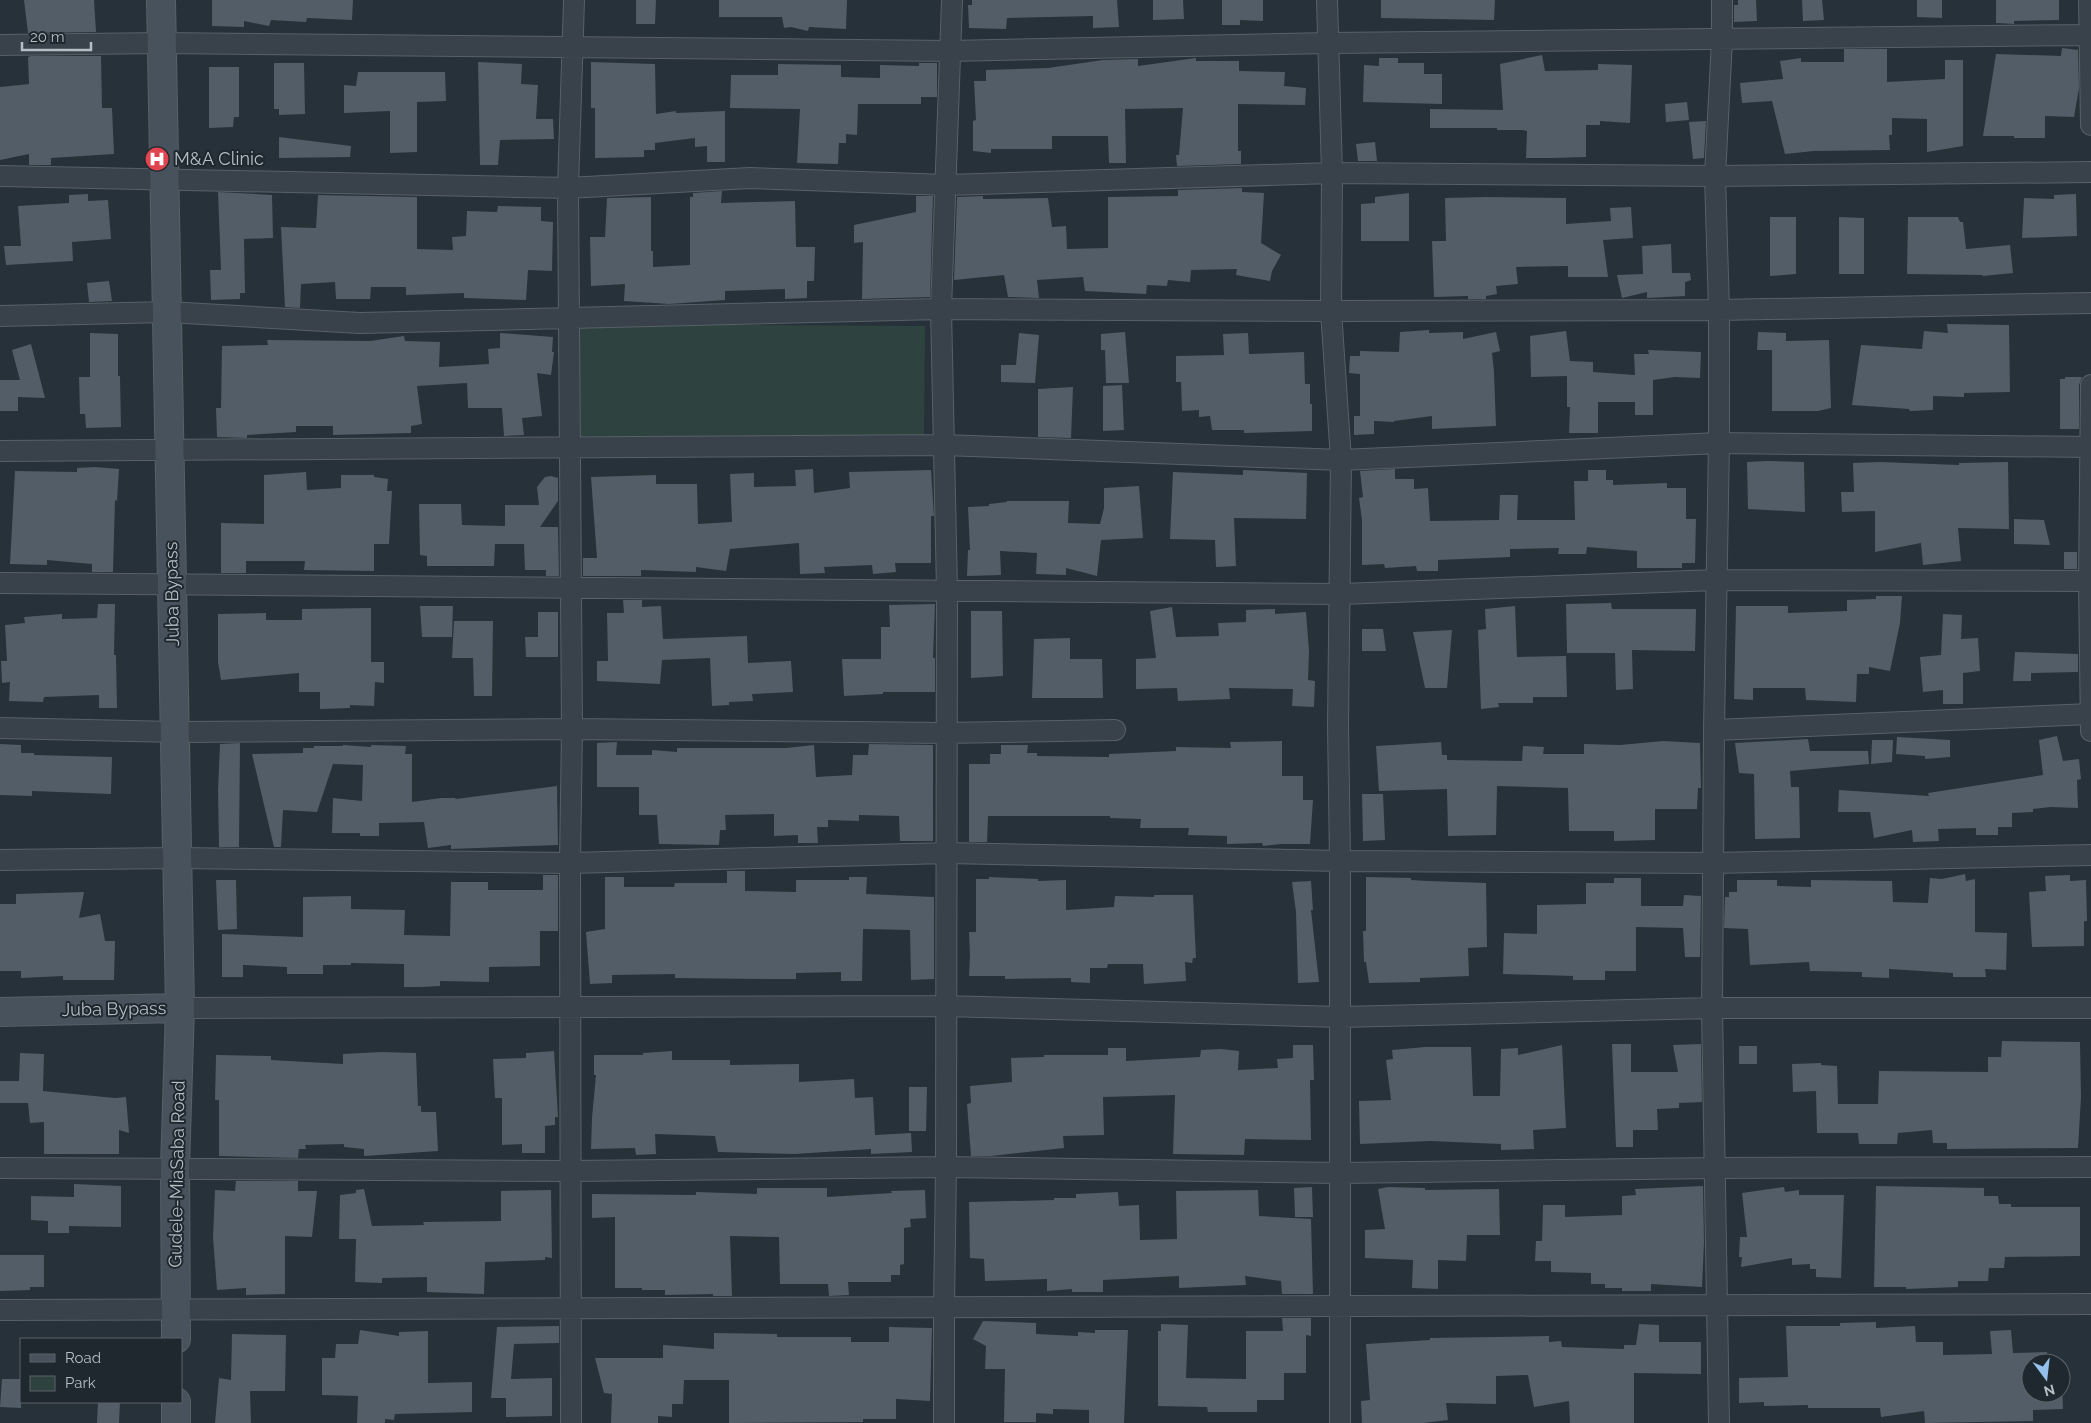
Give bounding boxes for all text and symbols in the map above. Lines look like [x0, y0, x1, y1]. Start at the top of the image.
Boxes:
scale bar [22, 20, 91, 52]
text: 20 m [30, 28, 65, 46]
hospital icon: M&A Clinic [144, 146, 170, 172]
place label: M&A Clinic [174, 148, 264, 169]
street label: Juba Bypass [160, 541, 183, 647]
street label: Juba Bypass [61, 997, 167, 1020]
street label: Gudele-MiaSaba Road [164, 1080, 189, 1268]
legend [20, 1338, 182, 1403]
text: Road [65, 1349, 101, 1367]
north arrow [2021, 1353, 2071, 1403]
text: Park [65, 1374, 96, 1392]
text: N [2042, 1381, 2057, 1400]

